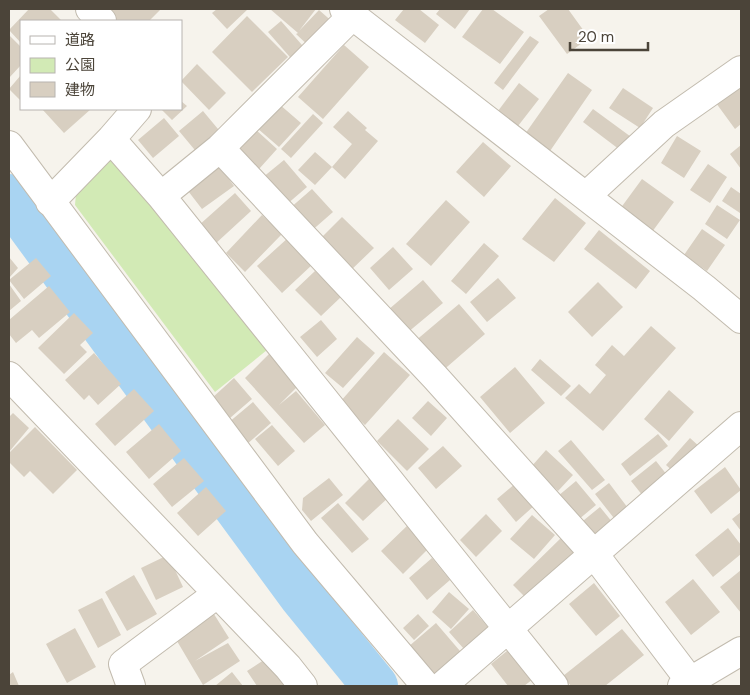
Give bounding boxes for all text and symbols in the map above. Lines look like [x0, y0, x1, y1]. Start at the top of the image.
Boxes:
legend [20, 20, 182, 110]
scale bar [570, 20, 648, 52]
text: 20 m [578, 27, 614, 47]
text: 道路 [65, 30, 95, 50]
text: 公園 [65, 55, 95, 75]
text: 建物 [65, 80, 95, 100]

